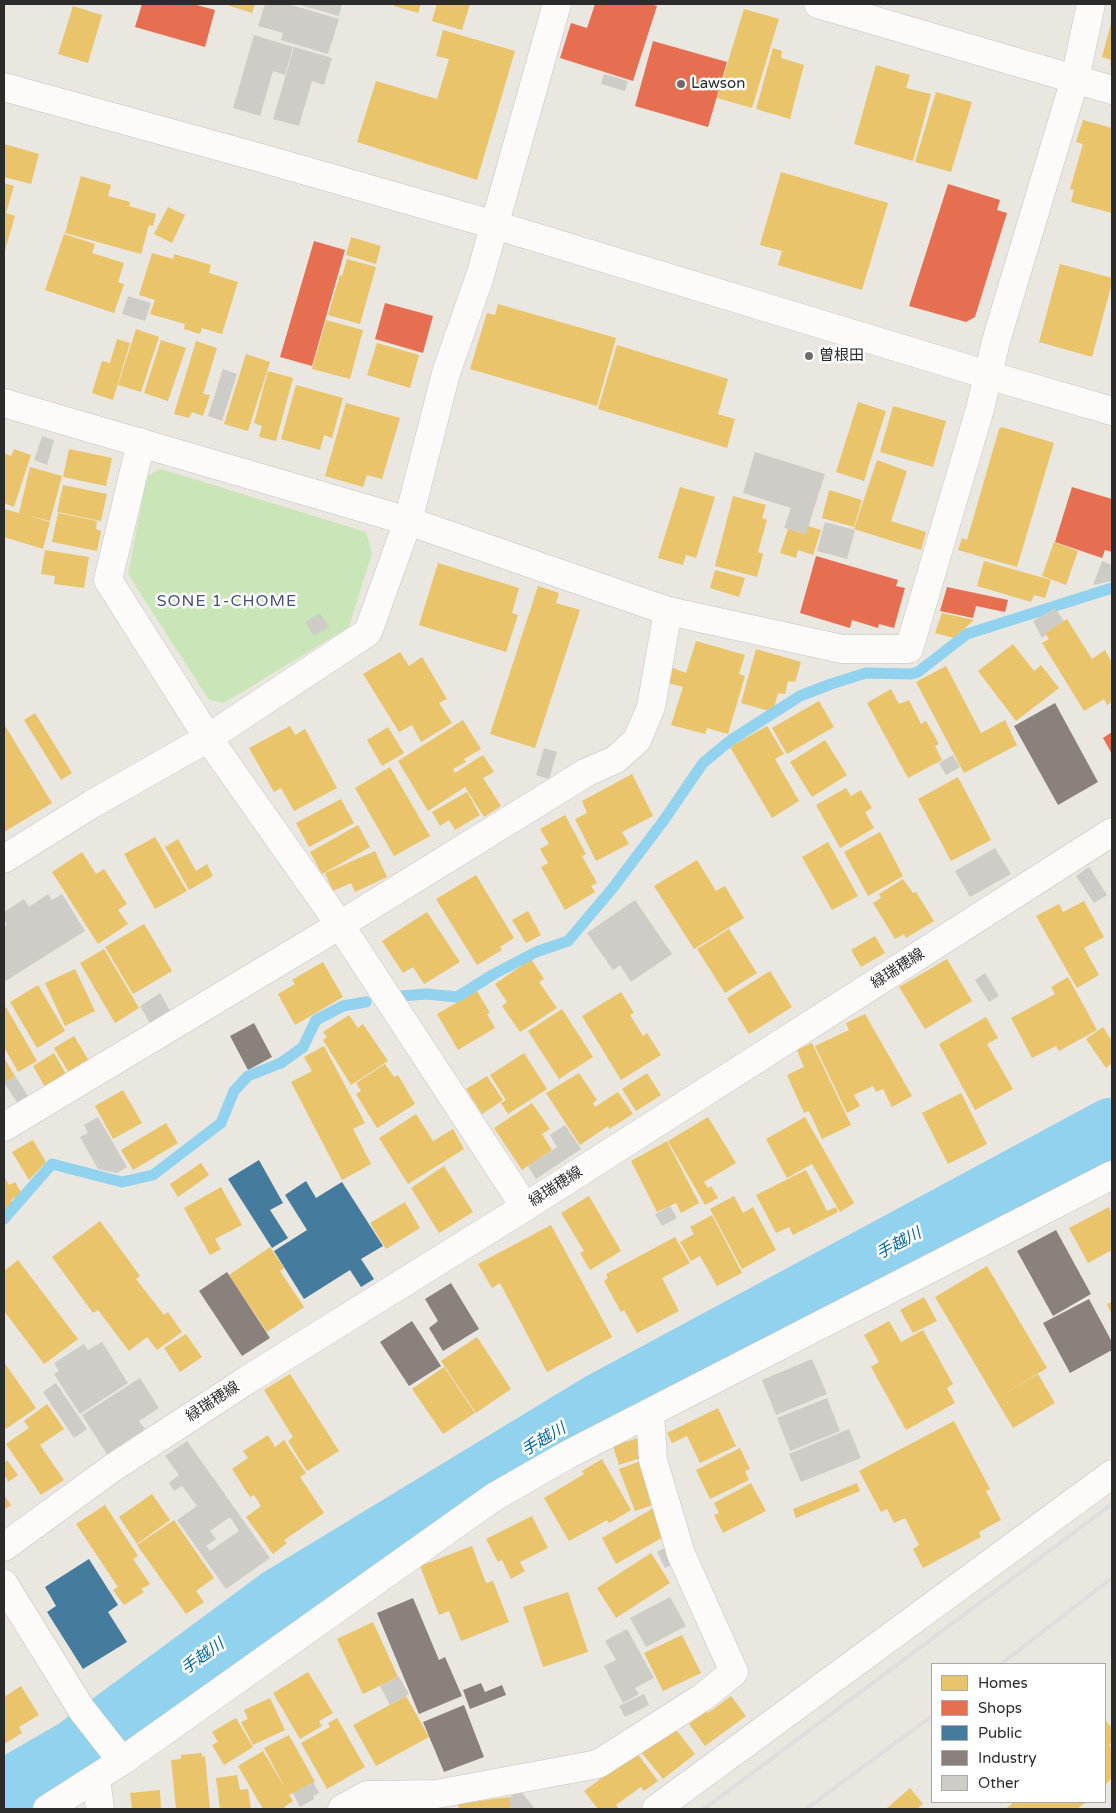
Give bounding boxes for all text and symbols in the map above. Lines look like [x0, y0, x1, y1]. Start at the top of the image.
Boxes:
place label: Lawson [691, 75, 745, 93]
marker: Lawson [675, 78, 687, 90]
place label: 曽根田 [819, 347, 864, 365]
marker: 曽根田 [803, 350, 815, 362]
district label: SONE 1-CHOME [155, 592, 299, 612]
street label: 緑瑞穂線 [868, 945, 928, 993]
street label: 緑瑞穂線 [526, 1163, 586, 1211]
water label: 手越川 [873, 1224, 925, 1264]
street label: 緑瑞穂線 [183, 1378, 243, 1426]
water label: 手越川 [518, 1419, 570, 1461]
water label: 手越川 [178, 1635, 228, 1679]
legend [931, 1663, 1106, 1803]
text: Homes [978, 1674, 1028, 1692]
text: Shops [978, 1699, 1022, 1717]
text: Public [978, 1724, 1022, 1742]
text: Industry [978, 1749, 1037, 1767]
text: Other [978, 1774, 1019, 1792]

